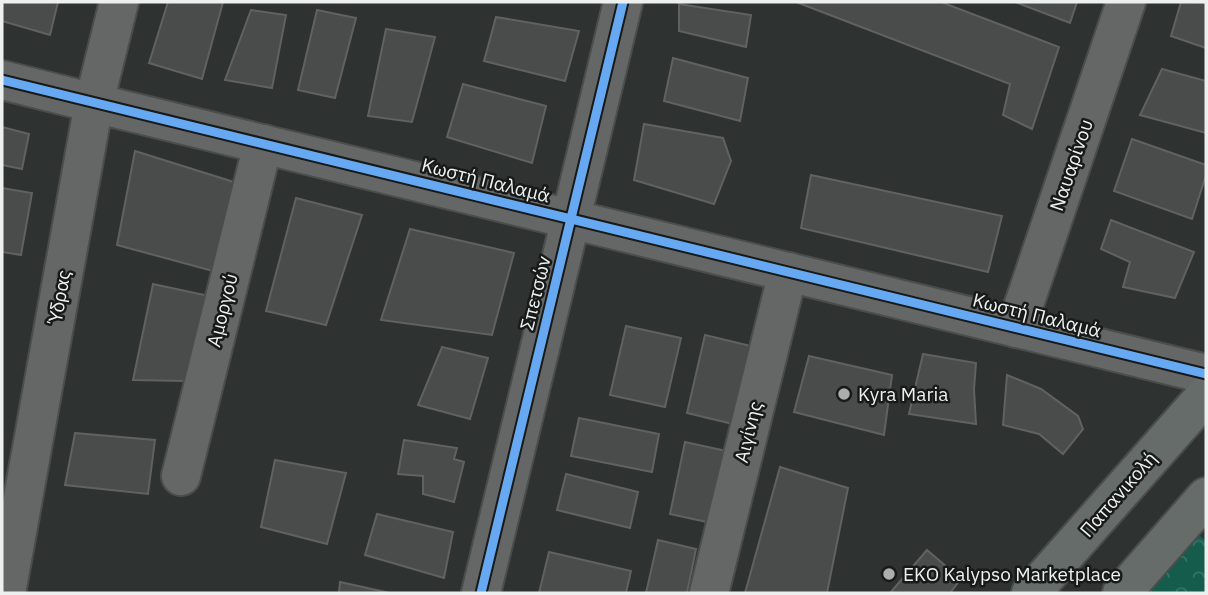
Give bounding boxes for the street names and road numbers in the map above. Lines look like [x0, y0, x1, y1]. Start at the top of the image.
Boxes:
street label: Ναυαρίνου [1044, 116, 1098, 214]
street label: Κωστή Παλαμά [419, 152, 553, 208]
street label: Σπετσών [514, 253, 556, 333]
street label: Ύδρας [42, 268, 76, 327]
street label: Αμοργού [201, 271, 243, 349]
street label: Κωστή Παλαμά [970, 287, 1104, 343]
street label: Αιγίνης [729, 399, 767, 465]
street label: Παπανικολή [1074, 446, 1162, 542]

